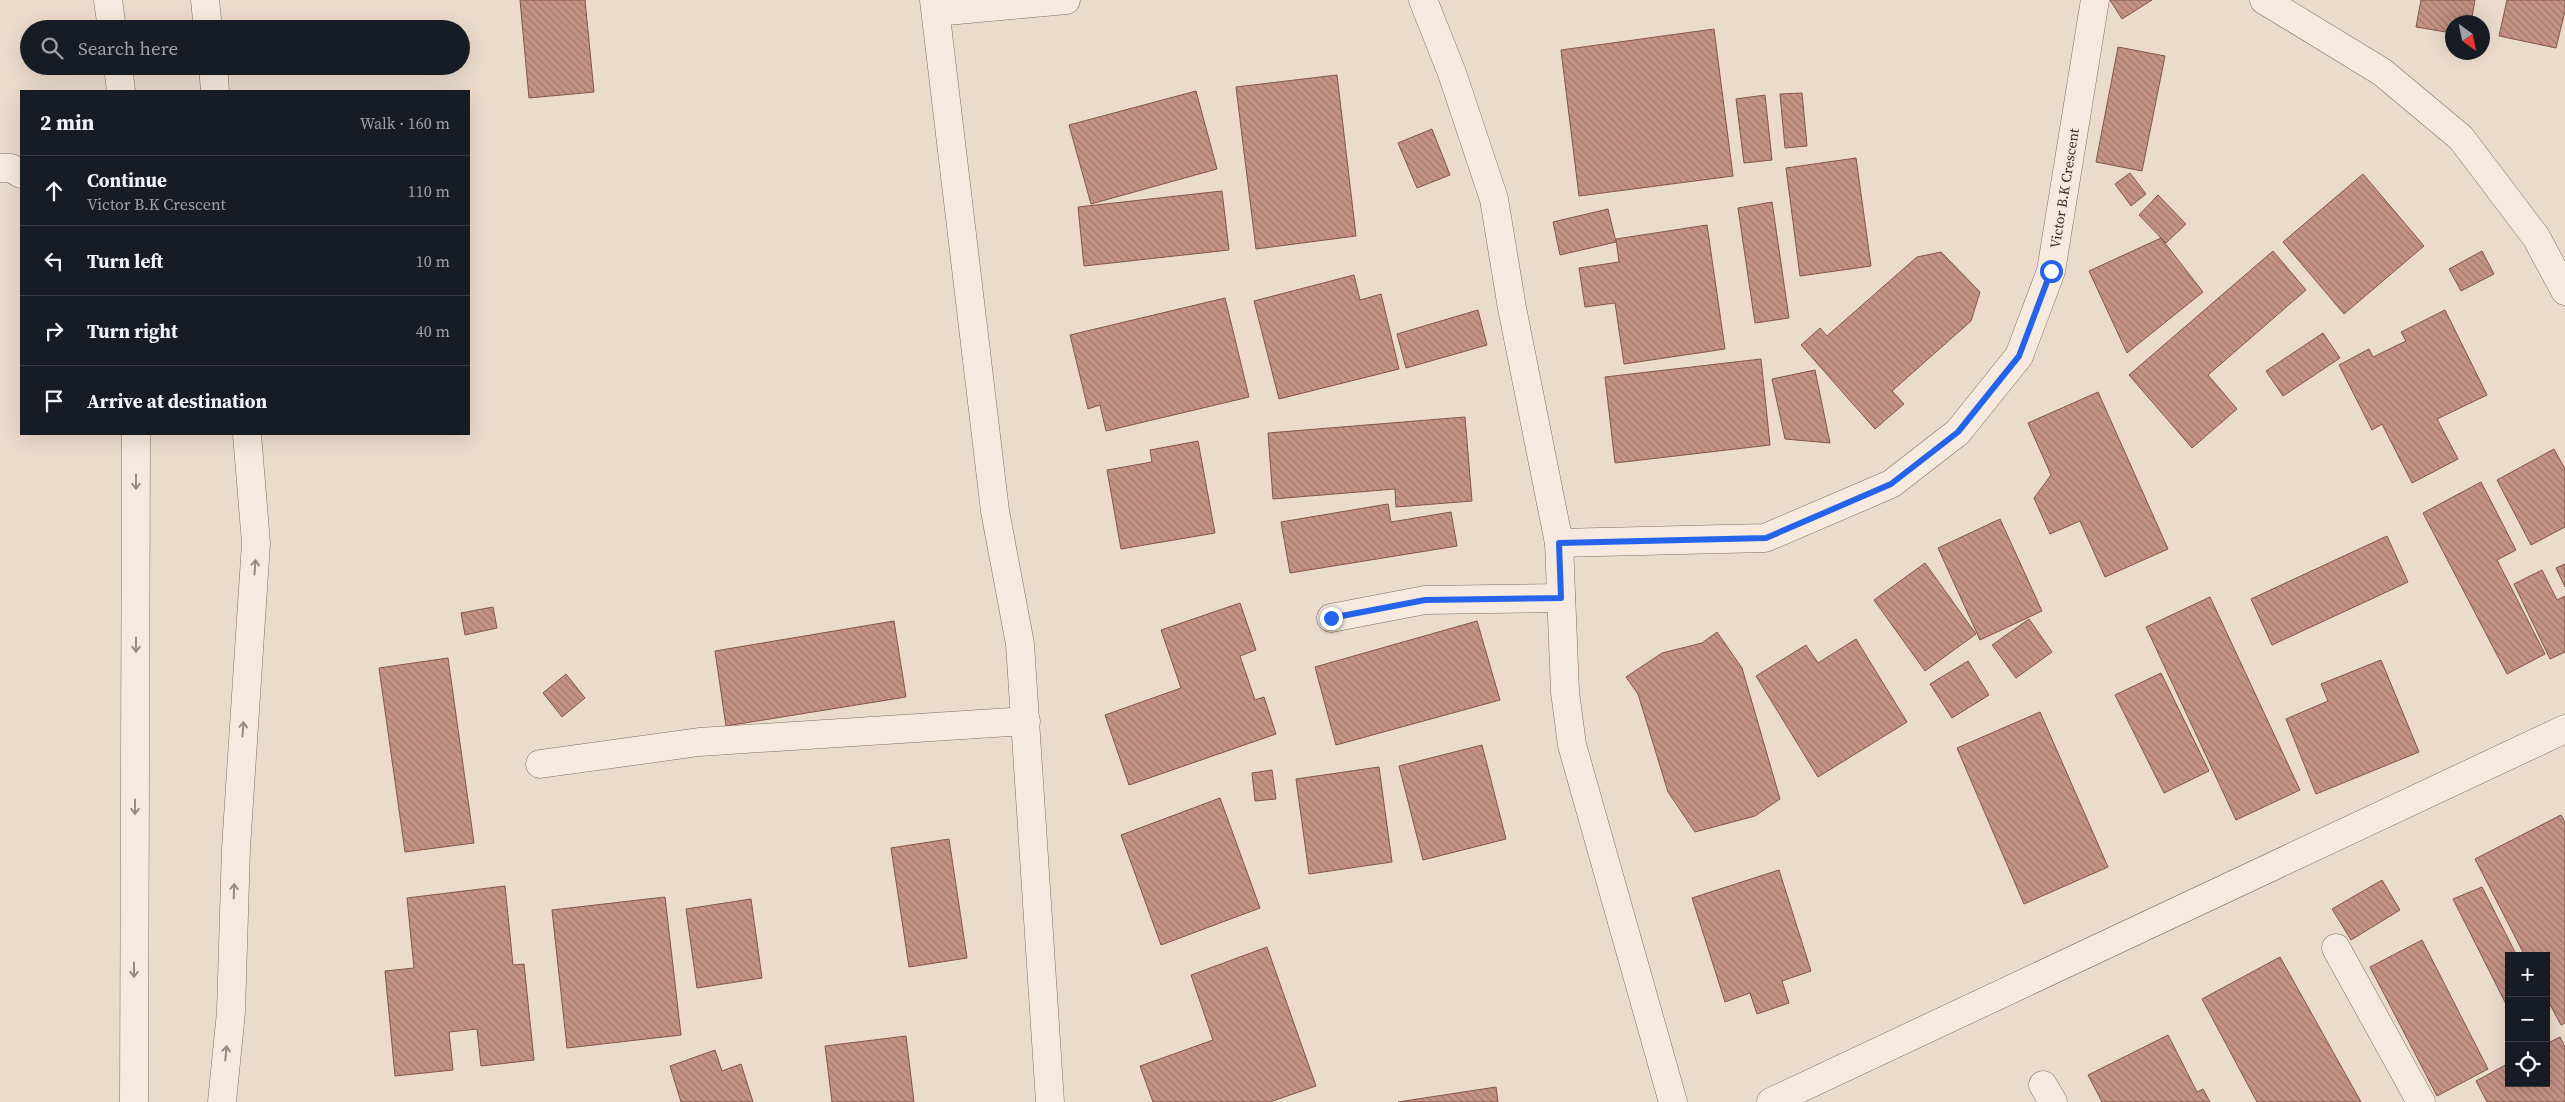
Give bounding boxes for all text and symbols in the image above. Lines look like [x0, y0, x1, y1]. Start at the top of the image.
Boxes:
north arrow [2445, 15, 2490, 60]
search box [20, 20, 470, 75]
icon: search [38, 34, 66, 62]
text: Search here [78, 35, 178, 61]
text: 2 min [40, 108, 95, 137]
text: Walk · 160 m [360, 112, 450, 134]
street label: Victor B.K Crescent [2045, 126, 2084, 250]
text: Continue [87, 167, 167, 193]
icon: ahead [40, 177, 68, 205]
text: 110 m [408, 180, 450, 202]
text: Victor B.K Crescent [87, 193, 226, 215]
icon: left [40, 247, 68, 275]
text: Turn left [87, 248, 163, 274]
text: 10 m [416, 250, 450, 272]
route start [2040, 260, 2063, 283]
icon: right [40, 317, 68, 345]
text: Turn right [87, 318, 178, 344]
text: 40 m [416, 320, 450, 342]
icon: arrive [40, 387, 68, 415]
text: Arrive at destination [87, 388, 267, 414]
one-way arrow [131, 474, 141, 490]
one-way arrow [250, 559, 259, 575]
route end [1320, 607, 1343, 630]
one-way arrow [131, 636, 141, 653]
one-way arrow [239, 721, 248, 737]
one-way arrow [130, 799, 140, 815]
one-way arrow [230, 884, 239, 900]
map controls [2505, 952, 2550, 1087]
button: + [2505, 952, 2550, 997]
one-way arrow [129, 962, 139, 978]
button: − [2505, 997, 2550, 1042]
button: locate [2505, 1042, 2550, 1087]
one-way arrow [222, 1046, 231, 1062]

